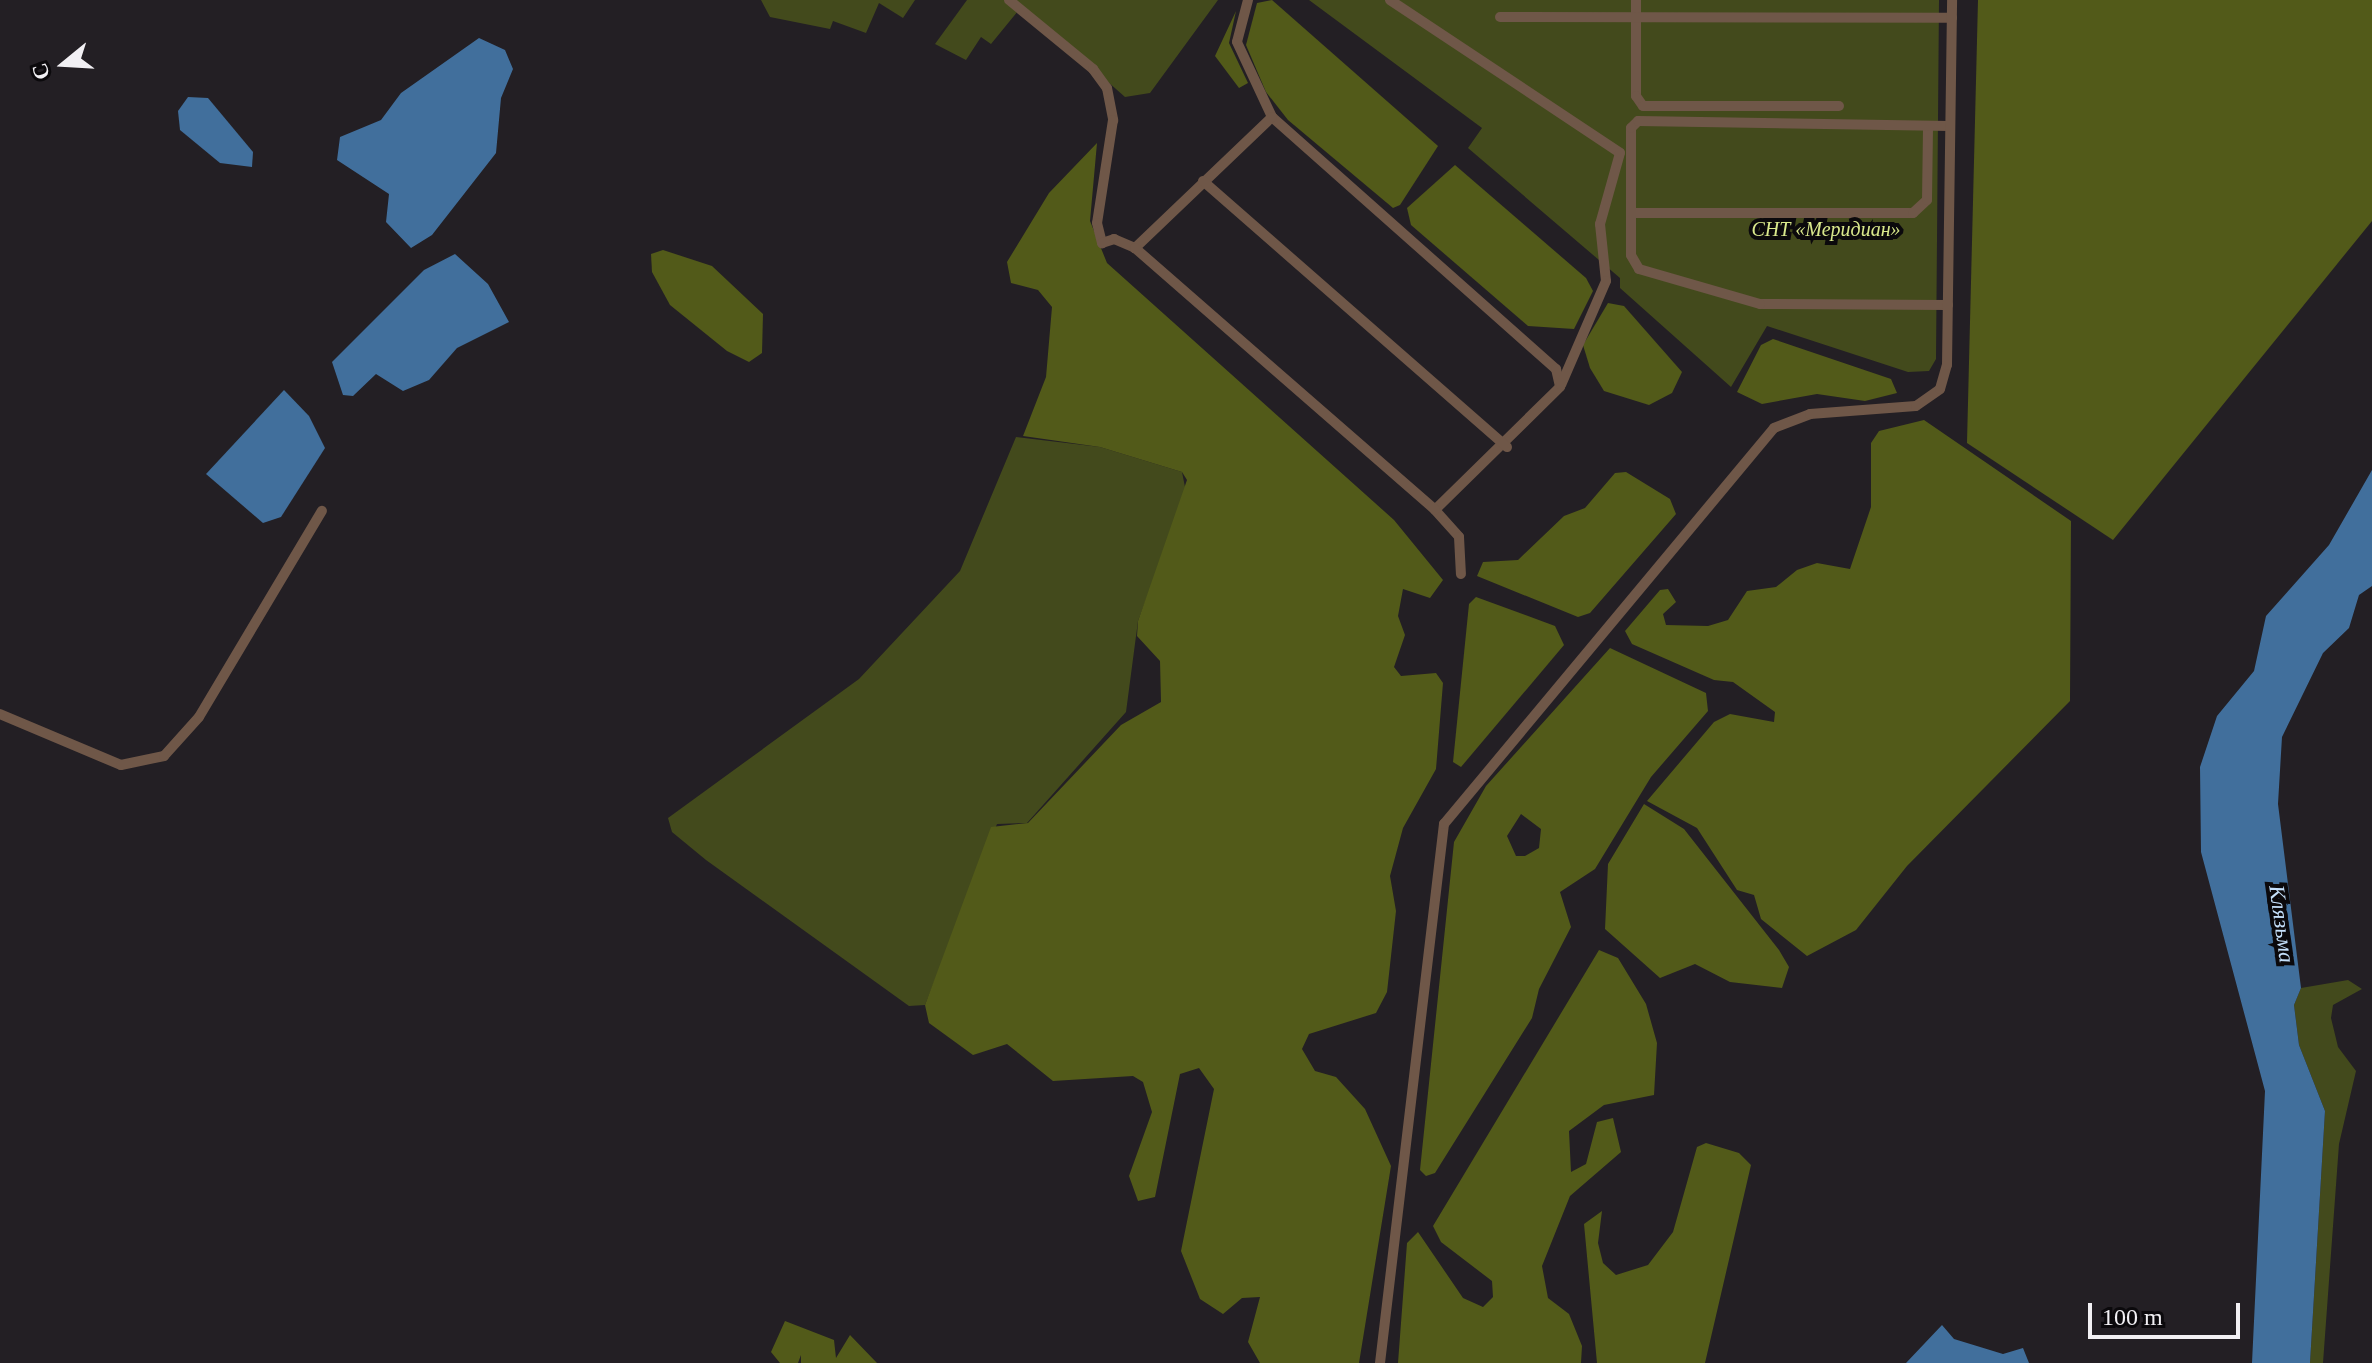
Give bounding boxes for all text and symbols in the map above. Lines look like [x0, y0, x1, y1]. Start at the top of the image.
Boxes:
north arrow [24, 24, 104, 104]
text: С [26, 60, 55, 83]
park label: СНТ «Меридиан» [1751, 217, 1901, 241]
water label: Клязьма [2263, 884, 2301, 964]
scale bar [2092, 1287, 2244, 1337]
text: 100 m [2102, 1304, 2163, 1330]

